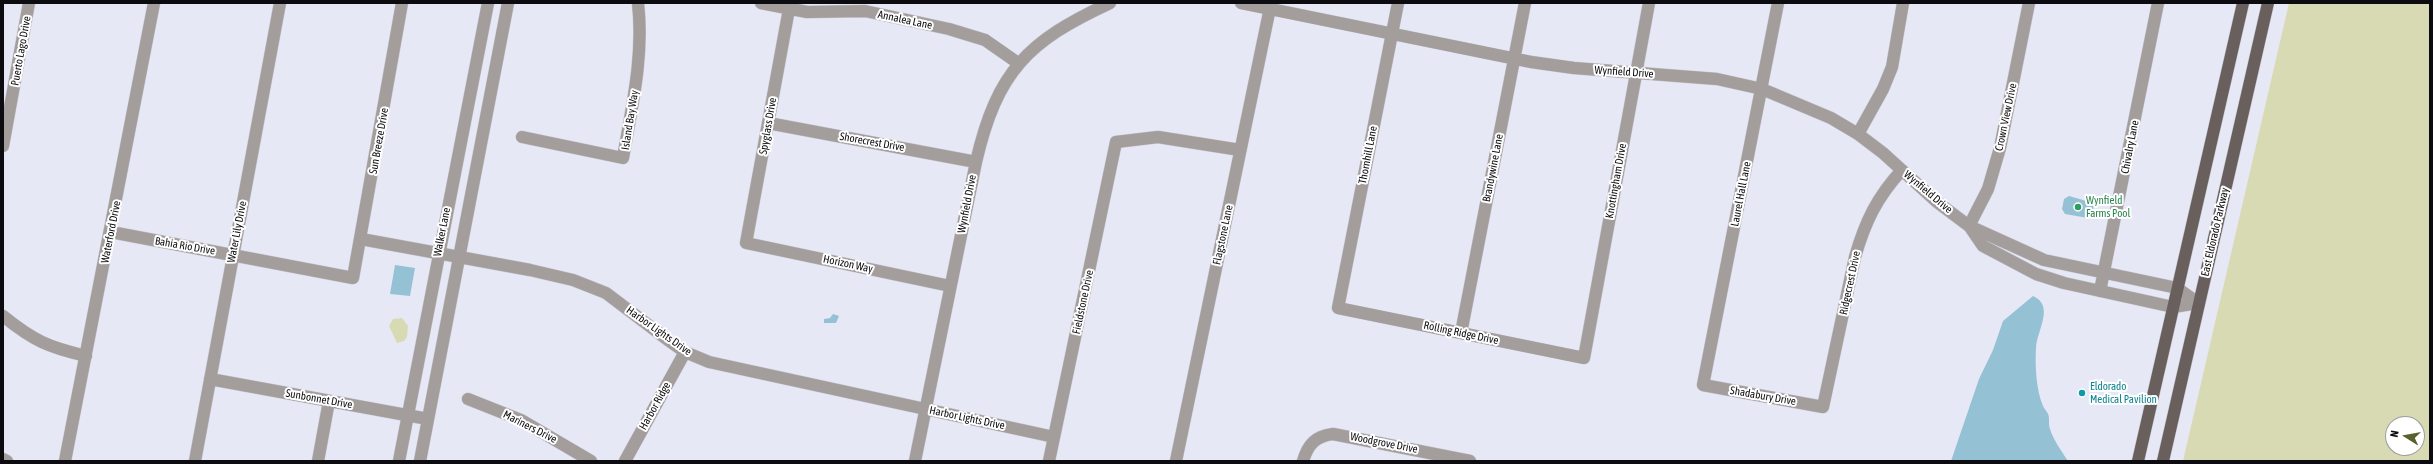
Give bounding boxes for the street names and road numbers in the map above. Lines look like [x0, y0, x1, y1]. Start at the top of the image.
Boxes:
street label: Annalea Lane [877, 8, 933, 32]
street label: Puerto Lago Drive [8, 15, 34, 87]
street label: Wynfield Drive [1594, 63, 1654, 81]
street label: Crown View Drive [1992, 82, 2020, 152]
street label: Island Bay Way [619, 89, 641, 151]
street label: Spyglass Drive [756, 96, 780, 156]
street label: Sun Breeze Drive [367, 107, 391, 175]
street label: Chivalry Lane [2118, 119, 2142, 175]
street label: Thornhill Lane [1356, 125, 1380, 185]
street label: Shorecrest Drive [839, 130, 905, 154]
street label: Brandywine Lane [1480, 133, 1506, 203]
street label: Knottingham Drive [1603, 142, 1629, 220]
street label: Laurel Hall Lane [1728, 160, 1754, 228]
street label: Wynfield Drive [1901, 168, 1955, 216]
street label: Wynfield Drive [955, 174, 979, 234]
street label: East Eldorado Parkway [2198, 186, 2232, 278]
street label: Waterford Drive [98, 200, 124, 264]
street label: Water Lily Drive [225, 200, 249, 264]
street label: Flagstone Lane [1210, 204, 1236, 266]
street label: Walker Lane [431, 206, 453, 258]
street label: Bahia Rio Drive [154, 234, 216, 258]
street label: Ridgecrest Drive [1837, 250, 1863, 316]
street label: Horizon Way [822, 252, 874, 276]
street label: Fieldstone Drive [1070, 269, 1096, 335]
street label: Harbor Lights Drive [624, 304, 694, 358]
street label: Rolling Ridge Drive [1422, 319, 1500, 347]
street label: Harbor Ridge [636, 380, 674, 432]
street label: Shadabury Drive [1729, 384, 1797, 408]
street label: Sunbonnet Drive [285, 387, 353, 411]
street label: Harbor Lights Drive [928, 404, 1006, 432]
street label: Mariners Drive [501, 408, 559, 446]
street label: Woodgrove Drive [1349, 430, 1419, 456]

